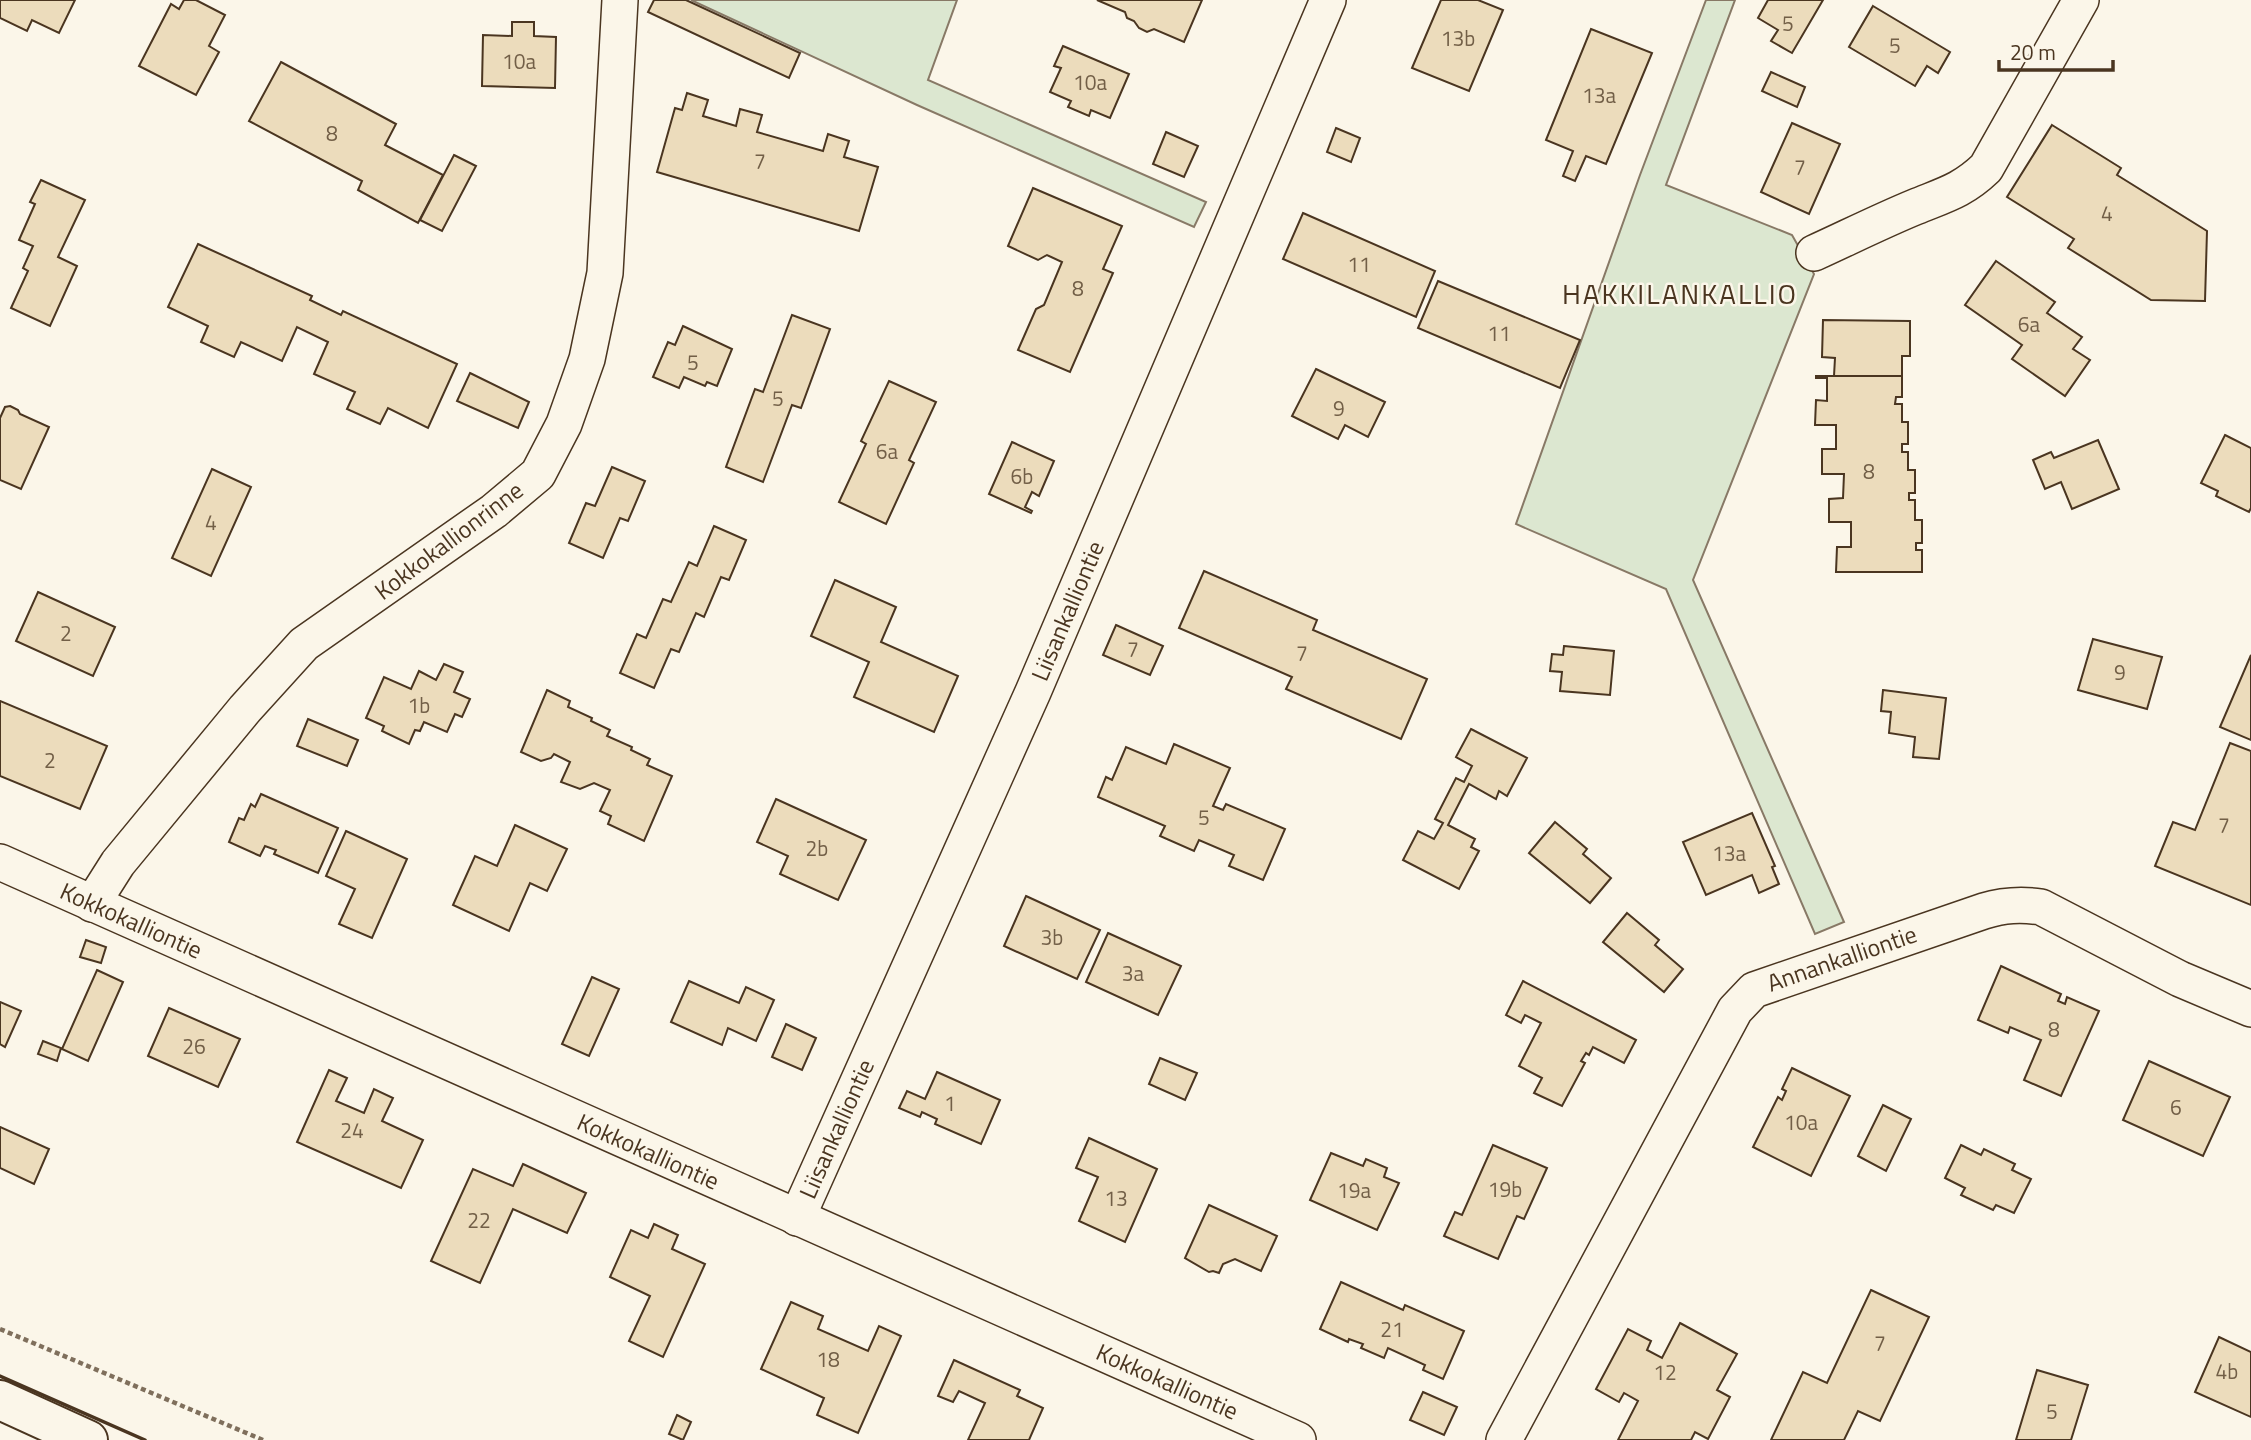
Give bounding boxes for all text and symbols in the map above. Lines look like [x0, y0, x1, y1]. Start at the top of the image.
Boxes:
house number: 5 [1782, 7, 1794, 39]
house number: 13b [1441, 22, 1475, 54]
scale bar [1999, 28, 2113, 72]
house number: 5 [1889, 29, 1901, 61]
text: 20 m [2010, 36, 2056, 68]
house number: 10a [502, 45, 536, 77]
house number: 10a [1073, 66, 1107, 98]
house number: 13a [1582, 79, 1616, 111]
house number: 8 [326, 117, 338, 149]
house number: 7 [754, 145, 766, 177]
house number: 7 [1794, 151, 1806, 183]
house number: 4 [2101, 197, 2113, 229]
house number: 11 [1347, 248, 1371, 280]
house number: 8 [1072, 272, 1084, 304]
district label: HAKKILANKALLIO [1562, 272, 1798, 315]
house number: 6a [2018, 308, 2041, 340]
house number: 11 [1487, 317, 1511, 349]
house number: 5 [687, 346, 699, 378]
house number: 5 [772, 382, 784, 414]
house number: 9 [1333, 392, 1345, 424]
house number: 6a [876, 435, 899, 467]
house number: 8 [1863, 455, 1875, 487]
house number: 6b [1011, 460, 1033, 492]
street label: Kokkokallionrinne [366, 472, 530, 608]
house number: 4 [205, 506, 217, 538]
street label: Liisankalliontie [1021, 535, 1113, 686]
house number: 2 [60, 617, 72, 649]
house number: 7 [1127, 633, 1139, 665]
house number: 7 [1296, 637, 1308, 669]
house number: 9 [2114, 656, 2126, 688]
house number: 1b [408, 689, 430, 721]
house number: 2 [44, 744, 56, 776]
house number: 5 [1198, 801, 1210, 833]
house number: 7 [2218, 809, 2230, 841]
house number: 2b [806, 832, 828, 864]
house number: 13a [1712, 837, 1746, 869]
street label: Kokkokalliontie [54, 873, 208, 968]
street label: Annankalliontie [1762, 916, 1921, 1000]
house number: 3b [1041, 921, 1063, 953]
house number: 3a [1122, 957, 1145, 989]
house number: 8 [2048, 1013, 2060, 1045]
house number: 26 [182, 1030, 206, 1062]
street label: Liisankalliontie [789, 1053, 883, 1204]
house number: 1 [944, 1087, 956, 1119]
house number: 6 [2170, 1091, 2182, 1123]
street label: Kokkokalliontie [571, 1104, 725, 1199]
house number: 10a [1784, 1106, 1818, 1138]
house number: 24 [340, 1114, 364, 1146]
house number: 19b [1488, 1173, 1522, 1205]
house number: 19a [1337, 1174, 1371, 1206]
house number: 13 [1104, 1182, 1128, 1214]
house number: 22 [467, 1204, 491, 1236]
house number: 21 [1380, 1313, 1404, 1345]
house number: 7 [1874, 1327, 1886, 1359]
street label: Kokkokalliontie [1090, 1334, 1244, 1429]
house number: 18 [816, 1343, 840, 1375]
house number: 4b [2216, 1355, 2238, 1387]
house number: 12 [1653, 1356, 1677, 1388]
house number: 5 [2046, 1395, 2058, 1427]

